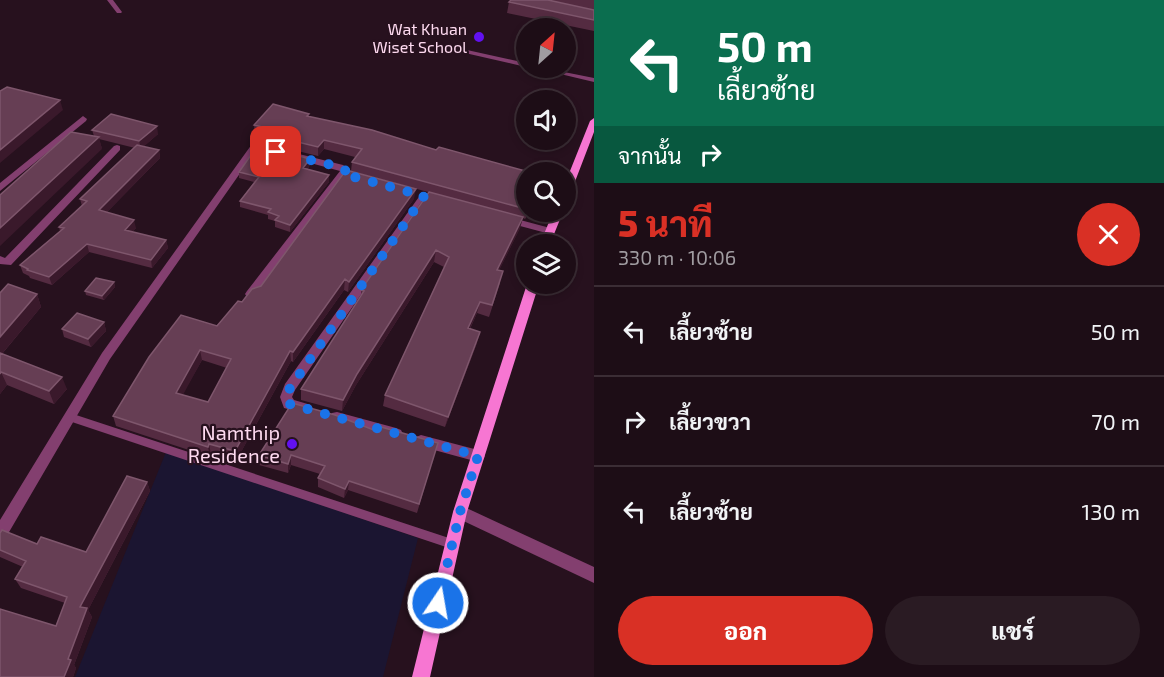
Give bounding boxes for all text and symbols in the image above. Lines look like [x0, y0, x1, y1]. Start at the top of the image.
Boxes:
north arrow [516, 18, 576, 78]
map controls [516, 18, 576, 294]
place label: Wat Khuan Wiset School [372, 19, 467, 56]
text: 50 m [717, 20, 813, 70]
icon: left [618, 24, 696, 102]
marker: Wat Khuan Wiset School [472, 30, 486, 44]
text: เลี้ยวซ้าย [717, 73, 815, 105]
button: sound [516, 90, 576, 150]
pin [250, 126, 301, 177]
icon: arrive [259, 135, 292, 168]
icon: right [694, 138, 727, 171]
text: จากนั้น [618, 142, 682, 168]
button: search [516, 162, 576, 222]
text: 5 นาที [618, 201, 713, 244]
button: close [1077, 203, 1140, 266]
button: layers [516, 234, 576, 294]
text: 330 m · 10:06 [618, 245, 736, 269]
icon: left [618, 315, 651, 348]
text: เลี้ยวซ้าย [669, 318, 753, 344]
text: 50 m [1091, 318, 1140, 344]
icon: right [618, 405, 651, 438]
text: เลี้ยวขวา [669, 408, 751, 434]
text: 70 m [1091, 408, 1140, 434]
place label: Namthip Residence [188, 420, 280, 467]
marker: Namthip Residence [285, 437, 299, 451]
icon: left [618, 495, 651, 528]
text: เลี้ยวซ้าย [669, 498, 753, 524]
text: 130 m [1082, 498, 1140, 524]
position arrow [406, 571, 470, 635]
button: ออก [618, 596, 873, 665]
button: แชร์ [885, 596, 1140, 665]

